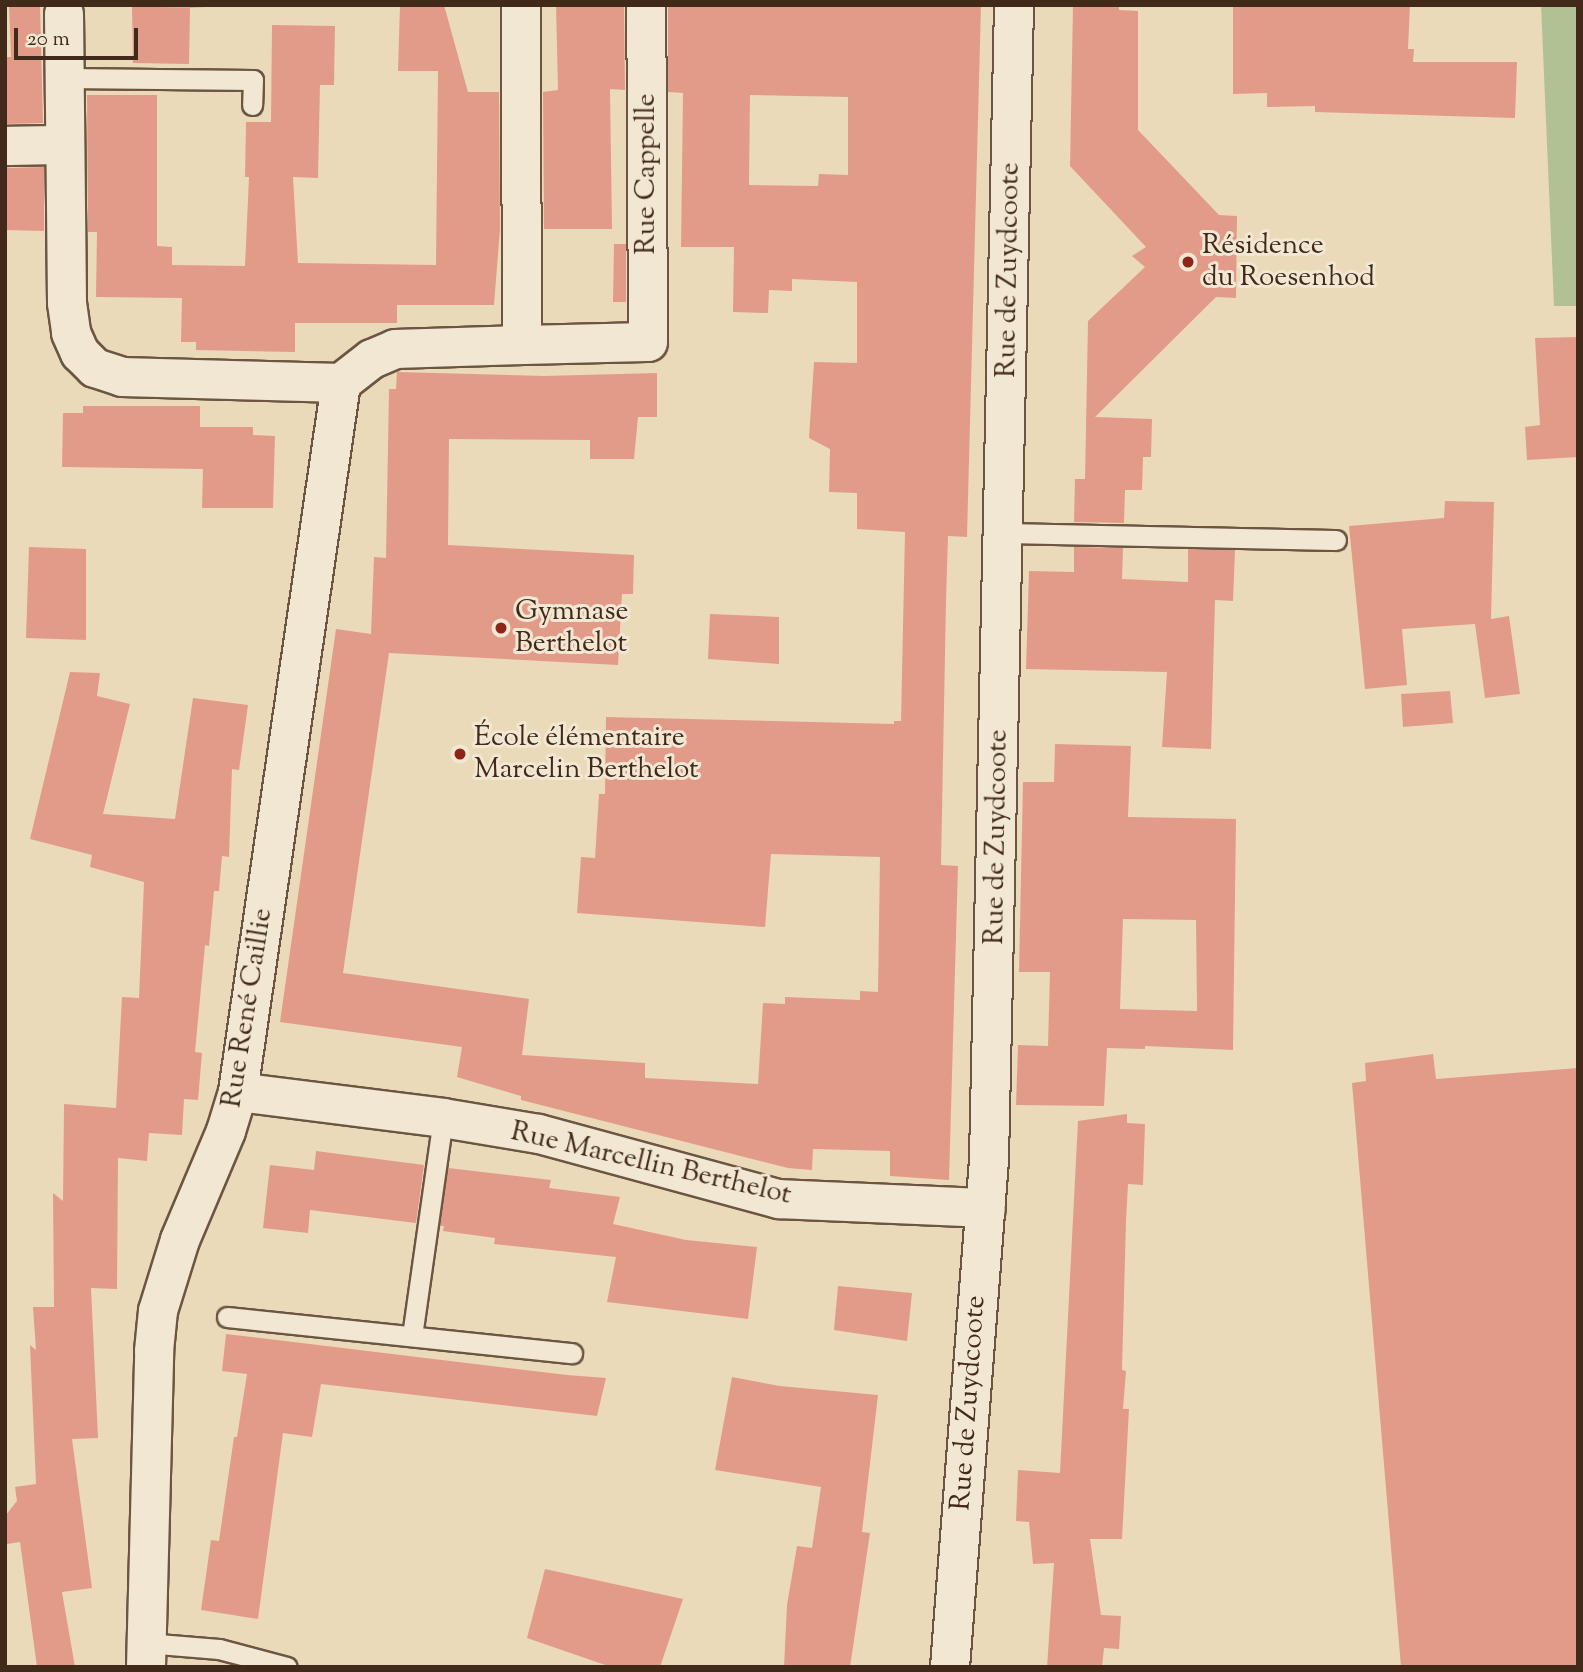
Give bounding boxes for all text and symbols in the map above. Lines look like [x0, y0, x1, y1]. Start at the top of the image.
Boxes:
scale bar [18, 14, 142, 58]
text: 20 m [27, 25, 70, 55]
street label: Rue Cappelle [630, 93, 664, 255]
street label: Rue de Zuydcoote [990, 162, 1028, 378]
place label: Résidence du Roesenhod [1202, 229, 1375, 295]
marker: Résidence du Roesenhod [1180, 254, 1196, 270]
place label: Gymnase Berthelot [515, 595, 629, 661]
marker: Gymnase Berthelot [493, 620, 509, 636]
place label: École élémentaire Marcelin Berthelot [474, 721, 699, 787]
street label: Rue de Zuydcoote [978, 729, 1016, 945]
marker: École élémentaire Marcelin Berthelot [452, 746, 468, 762]
street label: Rue René Caillie [216, 906, 280, 1110]
street label: Rue Marcellin Berthelot [507, 1115, 795, 1213]
street label: Rue de Zuydcoote [945, 1294, 993, 1512]

